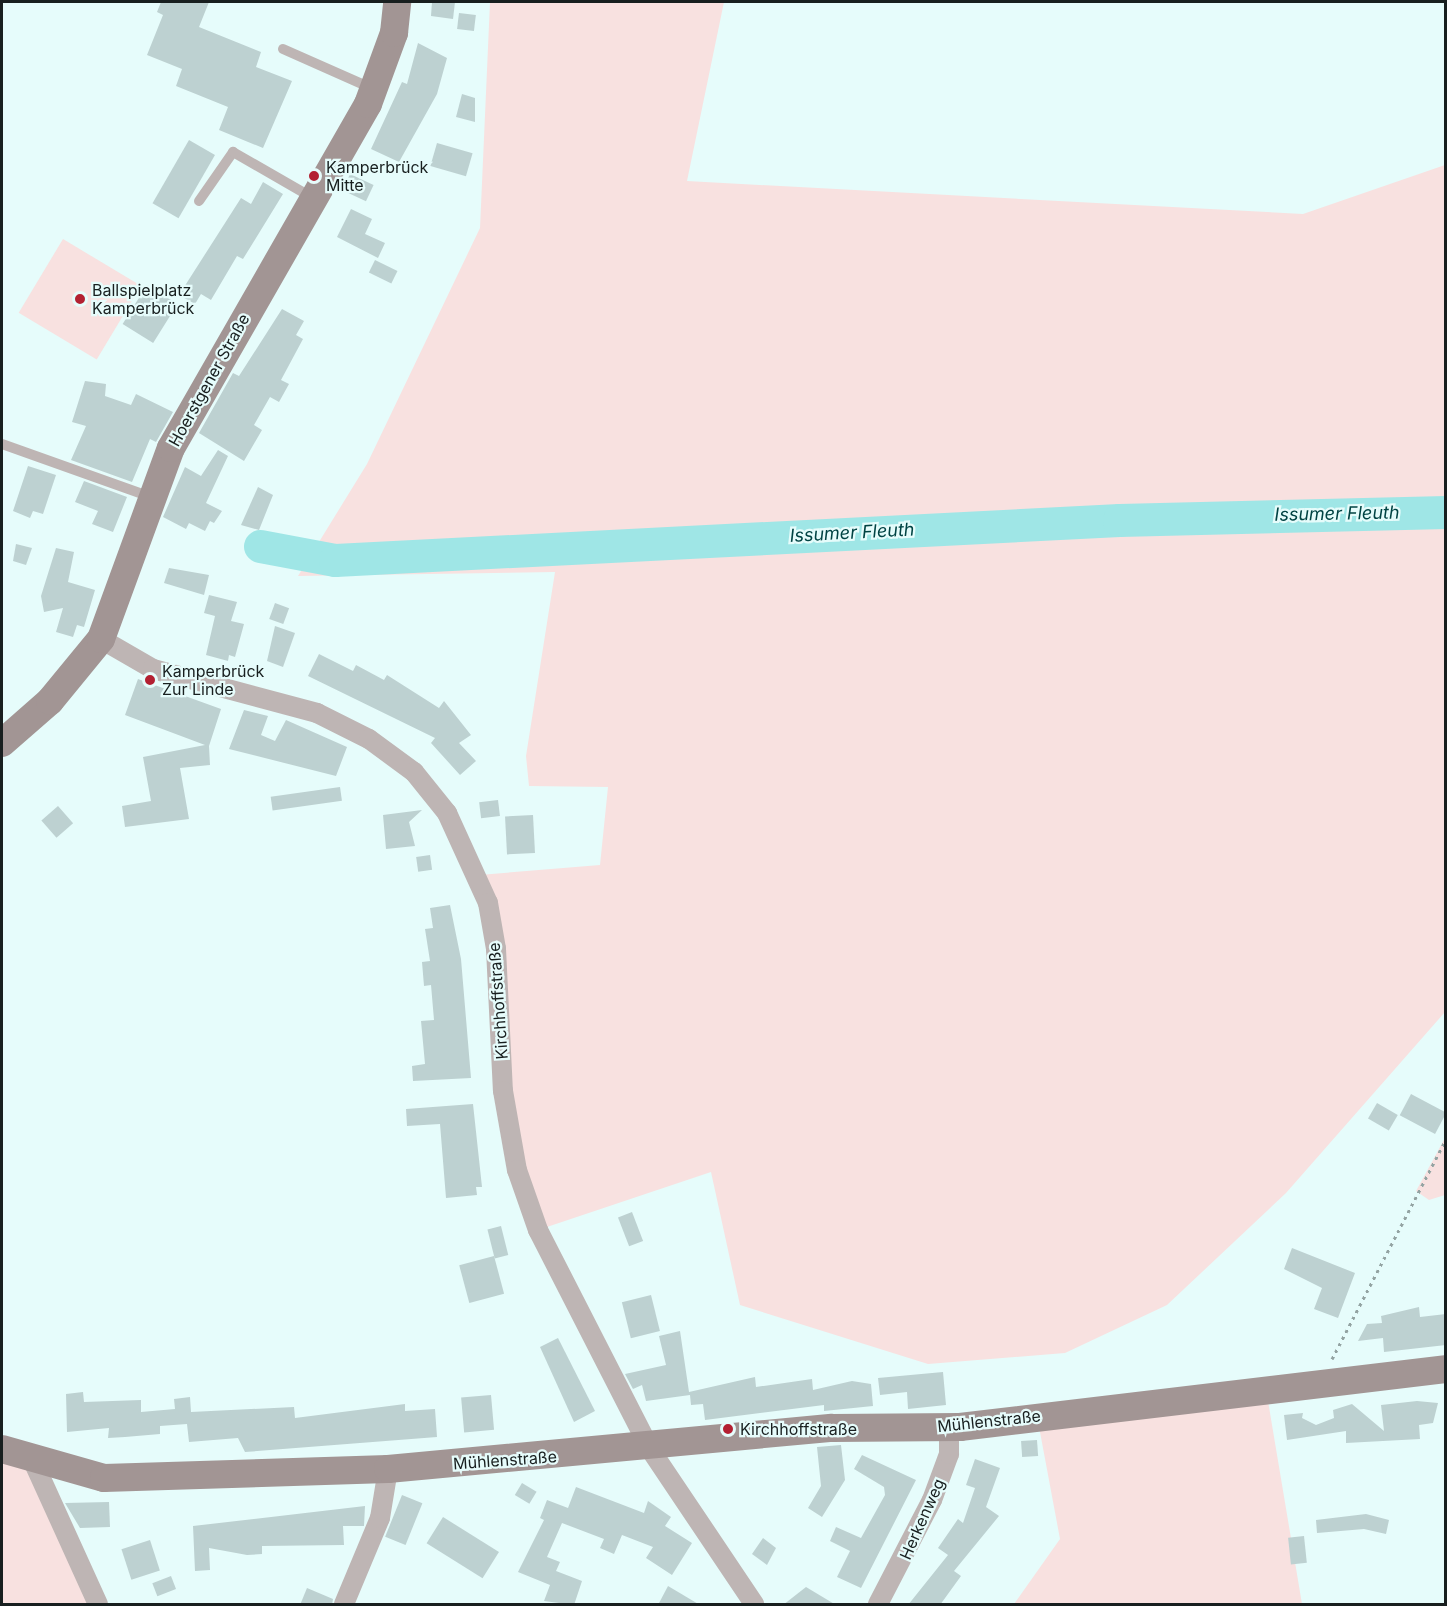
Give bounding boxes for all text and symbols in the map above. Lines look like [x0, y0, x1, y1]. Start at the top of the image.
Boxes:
place label: Kamperbrück Mitte [326, 157, 428, 195]
marker: Kamperbrück Mitte [307, 169, 321, 183]
place label: Ballspielplatz Kamperbrück [92, 280, 194, 318]
marker: Ballspielplatz Kamperbrück [73, 292, 87, 306]
street label: Hoerstgener Straße [165, 310, 253, 450]
water label: Issumer Fleuth [1274, 502, 1400, 526]
water label: Issumer Fleuth [789, 519, 915, 547]
place label: Kamperbrück Zur Linde [162, 661, 264, 699]
marker: Kamperbrück Zur Linde [143, 673, 157, 687]
street label: Kirchhoffstraße [484, 942, 512, 1060]
street label: Mühlenstraße [936, 1406, 1042, 1436]
place label: Kirchhoffstraße [740, 1419, 857, 1439]
marker: Kirchhoffstraße [721, 1422, 735, 1436]
street label: Mühlenstraße [453, 1447, 557, 1473]
street label: Herkenweg [896, 1476, 948, 1562]

